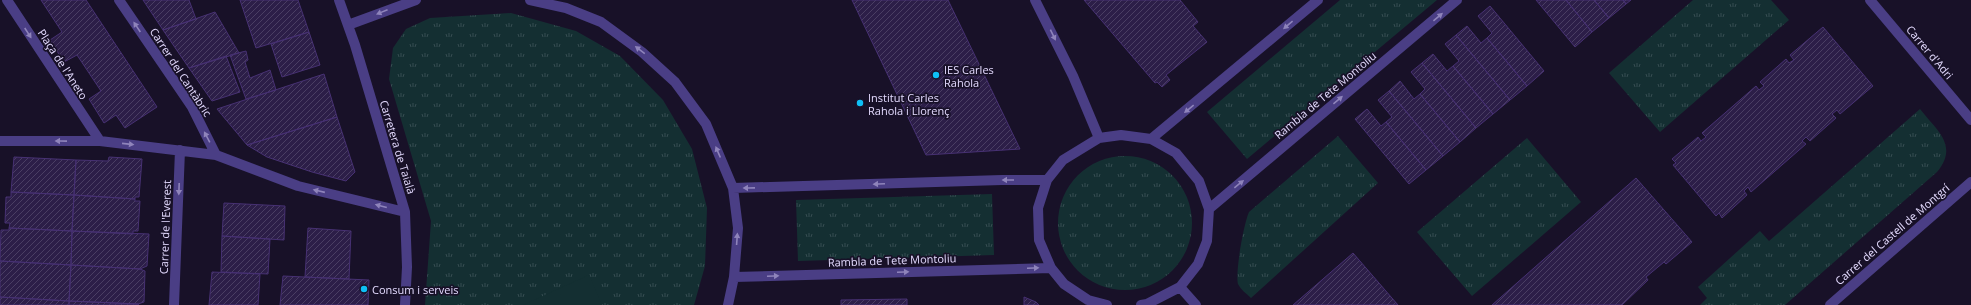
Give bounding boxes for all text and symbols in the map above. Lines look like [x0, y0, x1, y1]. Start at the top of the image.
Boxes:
one-way arrow [376, 9, 387, 15]
one-way arrow [1432, 12, 1443, 21]
one-way arrow [1283, 21, 1294, 30]
one-way arrow [133, 22, 141, 32]
street label: Carrer d'Adri [1903, 22, 1957, 82]
street label: Carrer del Cantàbric [147, 25, 215, 119]
street label: Plaça de l'Aneto [35, 26, 92, 102]
one-way arrow [24, 27, 32, 38]
one-way arrow [1049, 29, 1056, 41]
one-way arrow [634, 46, 645, 54]
street label: Rambla de Tete Montoliu [1271, 48, 1379, 142]
place label: IES Carles Rahola [944, 62, 994, 90]
marker: IES Carles Rahola [931, 70, 941, 80]
place label: Institut Carles Rahola i Llorenç [868, 90, 949, 118]
one-way arrow [1333, 96, 1344, 105]
street label: Carretera de Taialà [377, 98, 419, 196]
marker: Institut Carles Rahola i Llorenç [855, 98, 865, 108]
one-way arrow [1183, 104, 1194, 113]
one-way arrow [203, 131, 210, 142]
one-way arrow [54, 138, 67, 144]
one-way arrow [122, 140, 134, 147]
one-way arrow [714, 145, 720, 157]
one-way arrow [1001, 177, 1014, 183]
one-way arrow [1233, 179, 1244, 188]
street label: Carrer de l'Everest [156, 180, 174, 274]
street label: Carrer del Castell de Montgrí [1832, 180, 1953, 288]
one-way arrow [872, 181, 885, 187]
one-way arrow [176, 183, 182, 196]
one-way arrow [742, 185, 755, 191]
one-way arrow [313, 188, 326, 194]
one-way arrow [375, 203, 387, 209]
one-way arrow [733, 233, 740, 245]
street label: Rambla de Tete Montoliu [827, 250, 957, 270]
one-way arrow [1027, 265, 1039, 272]
one-way arrow [897, 269, 910, 275]
one-way arrow [767, 273, 780, 279]
place label: Consum i serveis [372, 282, 459, 297]
marker: Consum i serveis [359, 284, 369, 294]

